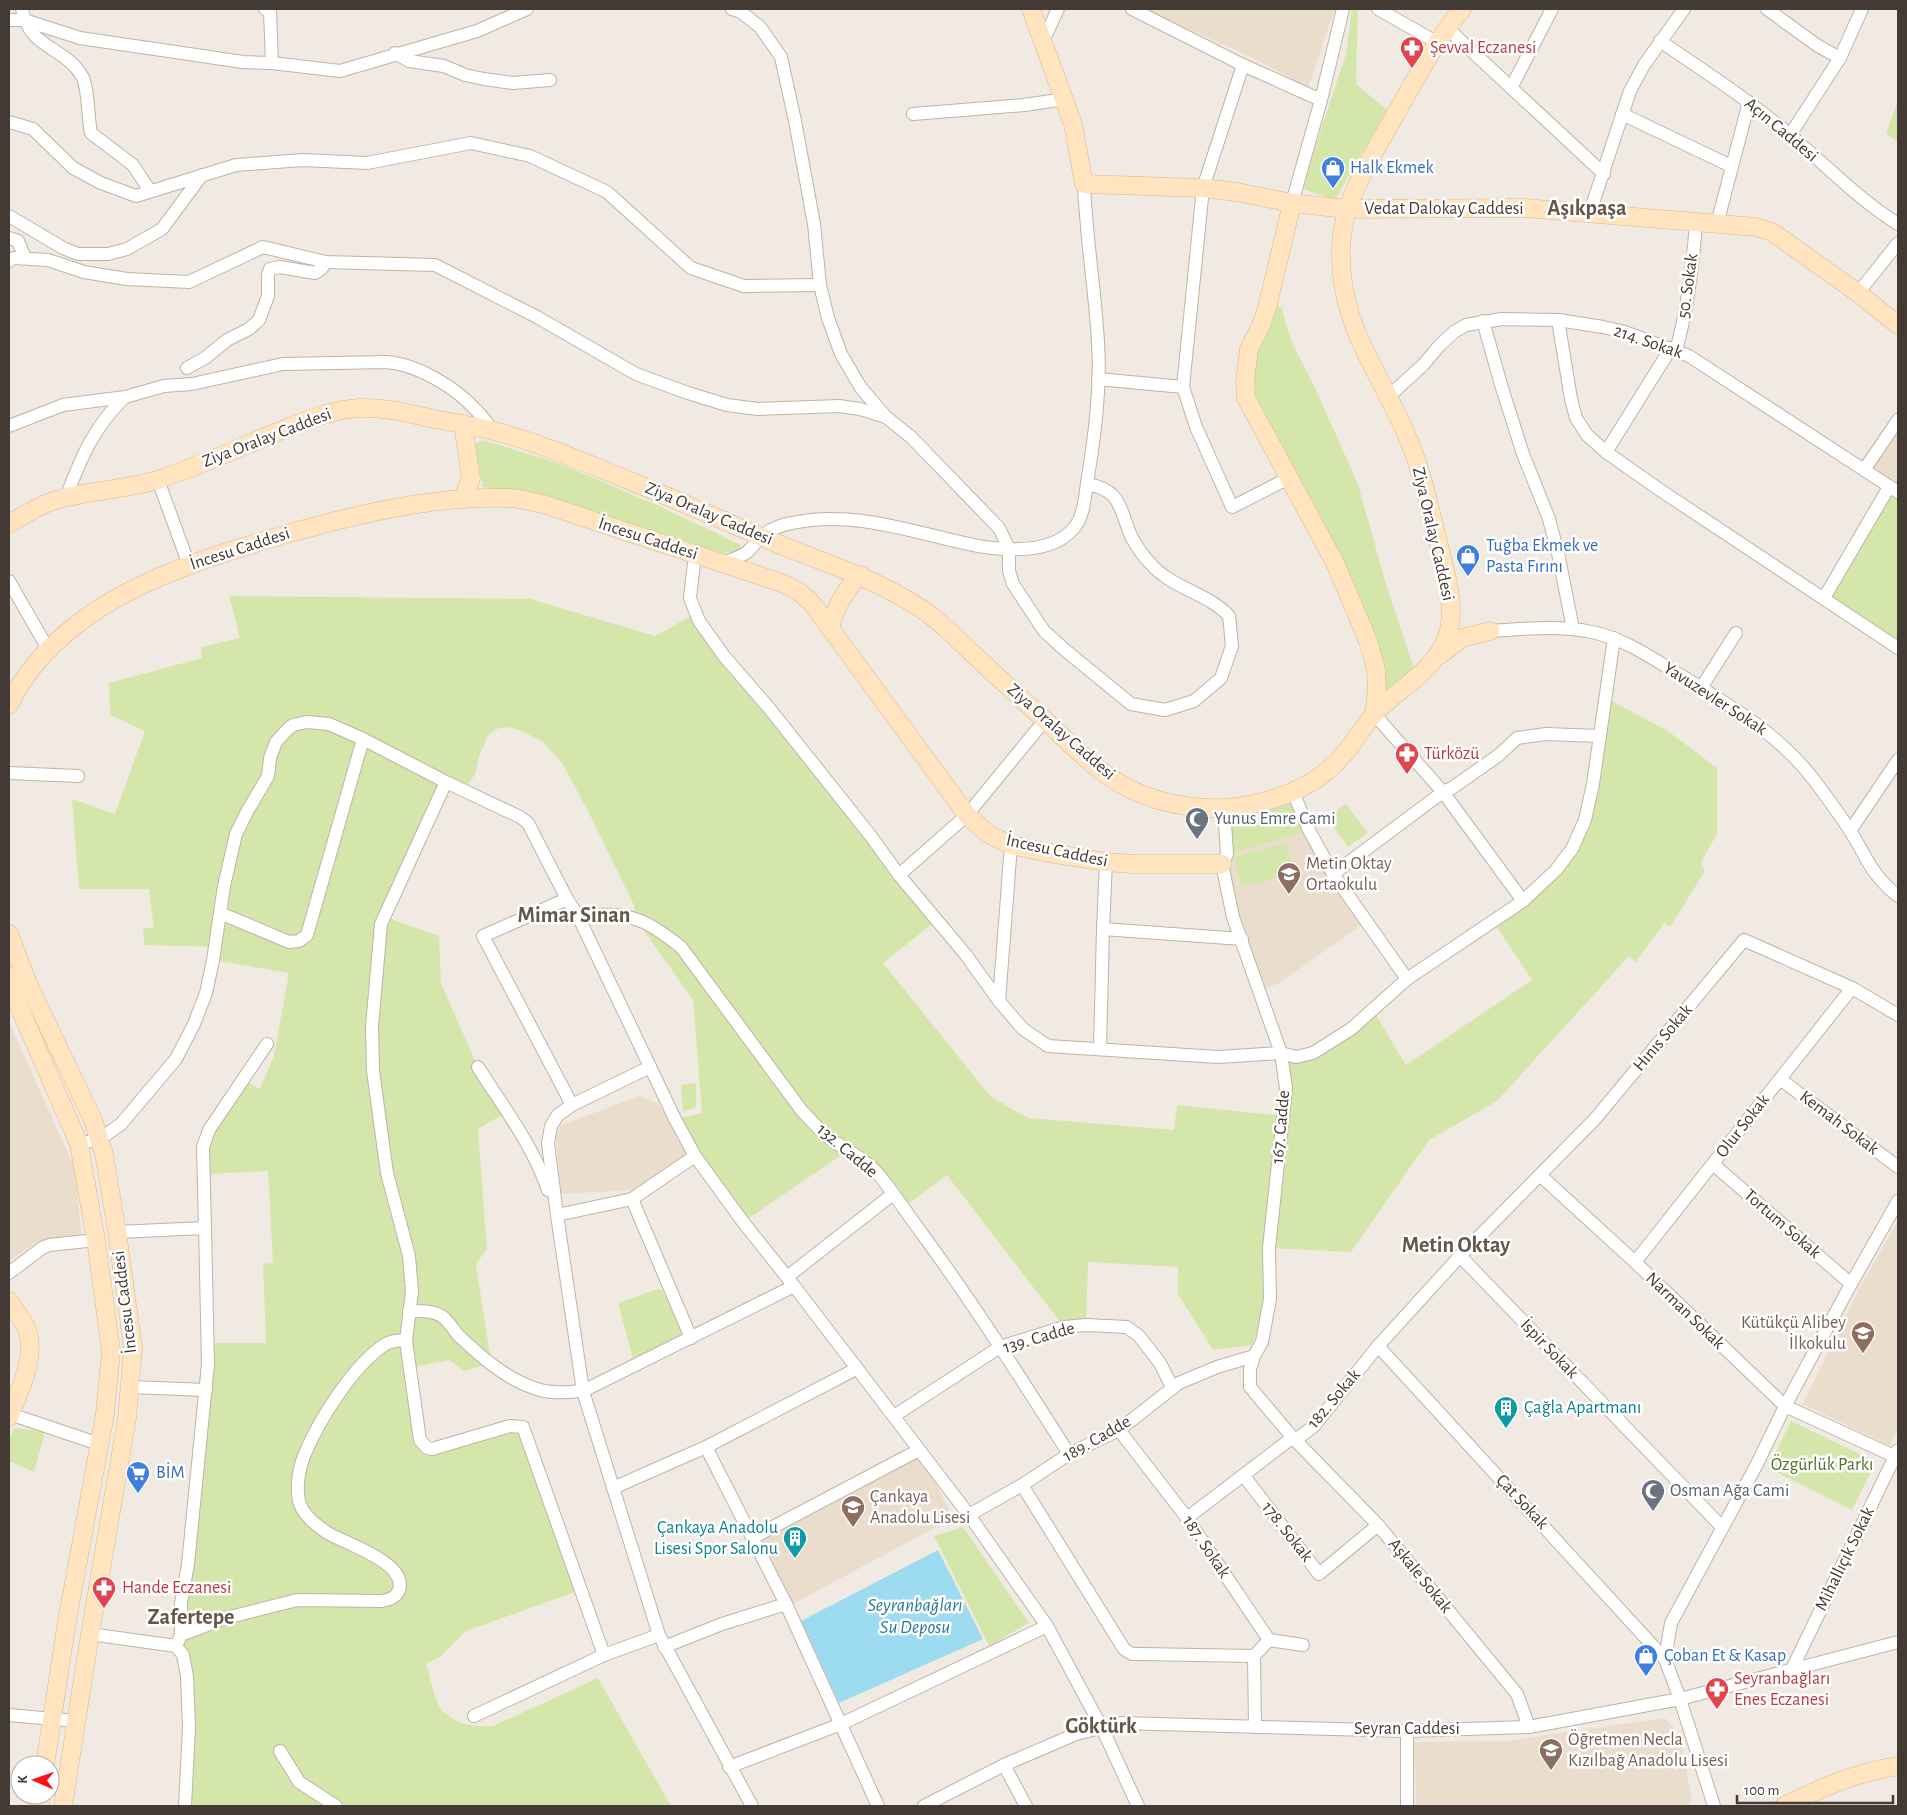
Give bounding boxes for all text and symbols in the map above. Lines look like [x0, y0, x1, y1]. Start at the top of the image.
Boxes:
pharmacy icon: Şevval Eczanesi [1399, 35, 1425, 69]
place label: Şevval Eczanesi [1430, 39, 1536, 57]
street label: Açın Caddesi [1741, 94, 1821, 166]
shop icon: Halk Ekmek [1320, 155, 1346, 189]
place label: Halk Ekmek [1350, 159, 1434, 177]
district label: Aşıkpaşa [1547, 197, 1627, 219]
street label: Vedat Dalokay Caddesi [1364, 200, 1524, 218]
street label: 50. Sokak [1675, 252, 1702, 320]
street label: 214. Sokak [1611, 322, 1685, 362]
street label: Ziya Oralay Caddesi [200, 405, 334, 471]
street label: Ziya Oralay Caddesi [1409, 465, 1457, 603]
street label: Ziya Oralay Caddesi [643, 479, 775, 549]
street label: İncesu Caddesi [596, 513, 701, 564]
street label: İncesu Caddesi [187, 523, 292, 574]
place label: Tuğba Ekmek ve Pasta Fırını [1486, 537, 1598, 576]
shop icon: Tuğba Ekmek ve Pasta Fırını [1455, 543, 1481, 577]
street label: Yavuzevler Sokak [1660, 659, 1771, 739]
street label: Ziya Oralay Caddesi [1004, 680, 1118, 784]
pharmacy icon: Türközü [1394, 741, 1420, 775]
place label: Türközü [1424, 745, 1479, 763]
mosque icon: Yunus Emre Cami [1184, 806, 1210, 840]
place label: Yunus Emre Cami [1214, 810, 1335, 828]
street label: İncesu Caddesi [1004, 829, 1110, 871]
place label: Metin Oktay Ortaokulu [1306, 855, 1392, 894]
school or university icon: Metin Oktay Ortaokulu [1276, 861, 1302, 895]
district label: Mimar Sinan [518, 904, 630, 926]
street label: Hınıs Sokak [1630, 1000, 1697, 1075]
street label: Kemah Sokak [1796, 1087, 1883, 1159]
street label: 167. Cadde [1269, 1089, 1293, 1165]
street label: Olur Sokak [1713, 1090, 1774, 1161]
street label: 132. Cadde [813, 1120, 881, 1182]
street label: Tortum Sokak [1740, 1186, 1825, 1263]
district label: Metin Oktay [1402, 1234, 1510, 1257]
street label: İncesu Caddesi [108, 1249, 140, 1355]
street label: Narman Sokak [1642, 1269, 1729, 1353]
street label: İspir Sokak [1517, 1314, 1583, 1383]
place label: Kütükçü Alibey İlkokulu [1741, 1314, 1846, 1353]
street label: 139. Cadde [1001, 1319, 1077, 1357]
school or university icon: Kütükçü Alibey İlkokulu [1850, 1320, 1876, 1354]
street label: 182. Sokak [1304, 1365, 1364, 1432]
building icon: Çağla Apartmanı [1493, 1395, 1519, 1429]
place label: Çağla Apartmanı [1524, 1399, 1641, 1417]
street label: 189. Cadde [1060, 1412, 1134, 1466]
park label: Özgürlük Parkı [1771, 1454, 1873, 1474]
supermarket icon: BİM [125, 1460, 151, 1494]
place label: BİM [156, 1462, 185, 1482]
street label: Çat Sokak [1492, 1471, 1552, 1533]
mosque icon: Osman Ağa Cami [1640, 1478, 1666, 1512]
place label: Osman Ağa Cami [1670, 1482, 1789, 1500]
place label: Çankaya Anadolu Lisesi [870, 1488, 970, 1527]
school or university icon: Çankaya Anadolu Lisesi [840, 1494, 866, 1528]
street label: 178. Sokak [1258, 1499, 1316, 1566]
street label: Mihallıçık Sokak [1812, 1503, 1878, 1614]
street label: 187. Sokak [1179, 1513, 1234, 1582]
place label: Çankaya Anadolu Lisesi Spor Salonu [654, 1519, 778, 1558]
building icon: Çankaya Anadolu Lisesi Spor Salonu [782, 1525, 808, 1559]
street label: Aşkale Sokak [1385, 1535, 1456, 1617]
pharmacy icon: Hande Eczanesi [91, 1575, 117, 1609]
place label: Hande Eczanesi [122, 1579, 231, 1597]
water label: Seyranbağları Su Deposu [867, 1596, 963, 1637]
district label: Zafertepe [148, 1606, 235, 1628]
shop icon: Çoban Et & Kasap [1633, 1643, 1659, 1677]
place label: Çoban Et & Kasap [1664, 1647, 1786, 1665]
place label: Seyranbağları Enes Eczanesi [1734, 1670, 1830, 1709]
pharmacy icon: Seyranbağları Enes Eczanesi [1704, 1676, 1730, 1710]
district label: Göktürk [1065, 1715, 1137, 1737]
street label: Seyran Caddesi [1354, 1720, 1460, 1738]
place label: Öğretmen Necla Kızılbağ Anadolu Lisesi [1568, 1729, 1728, 1770]
school or university icon: Öğretmen Necla Kızılbağ Anadolu Lisesi [1538, 1737, 1564, 1771]
north arrow [10, 1755, 60, 1805]
scale bar [1737, 1772, 1893, 1804]
text: K [16, 1774, 30, 1784]
text: 100 m [1744, 1783, 1779, 1798]

